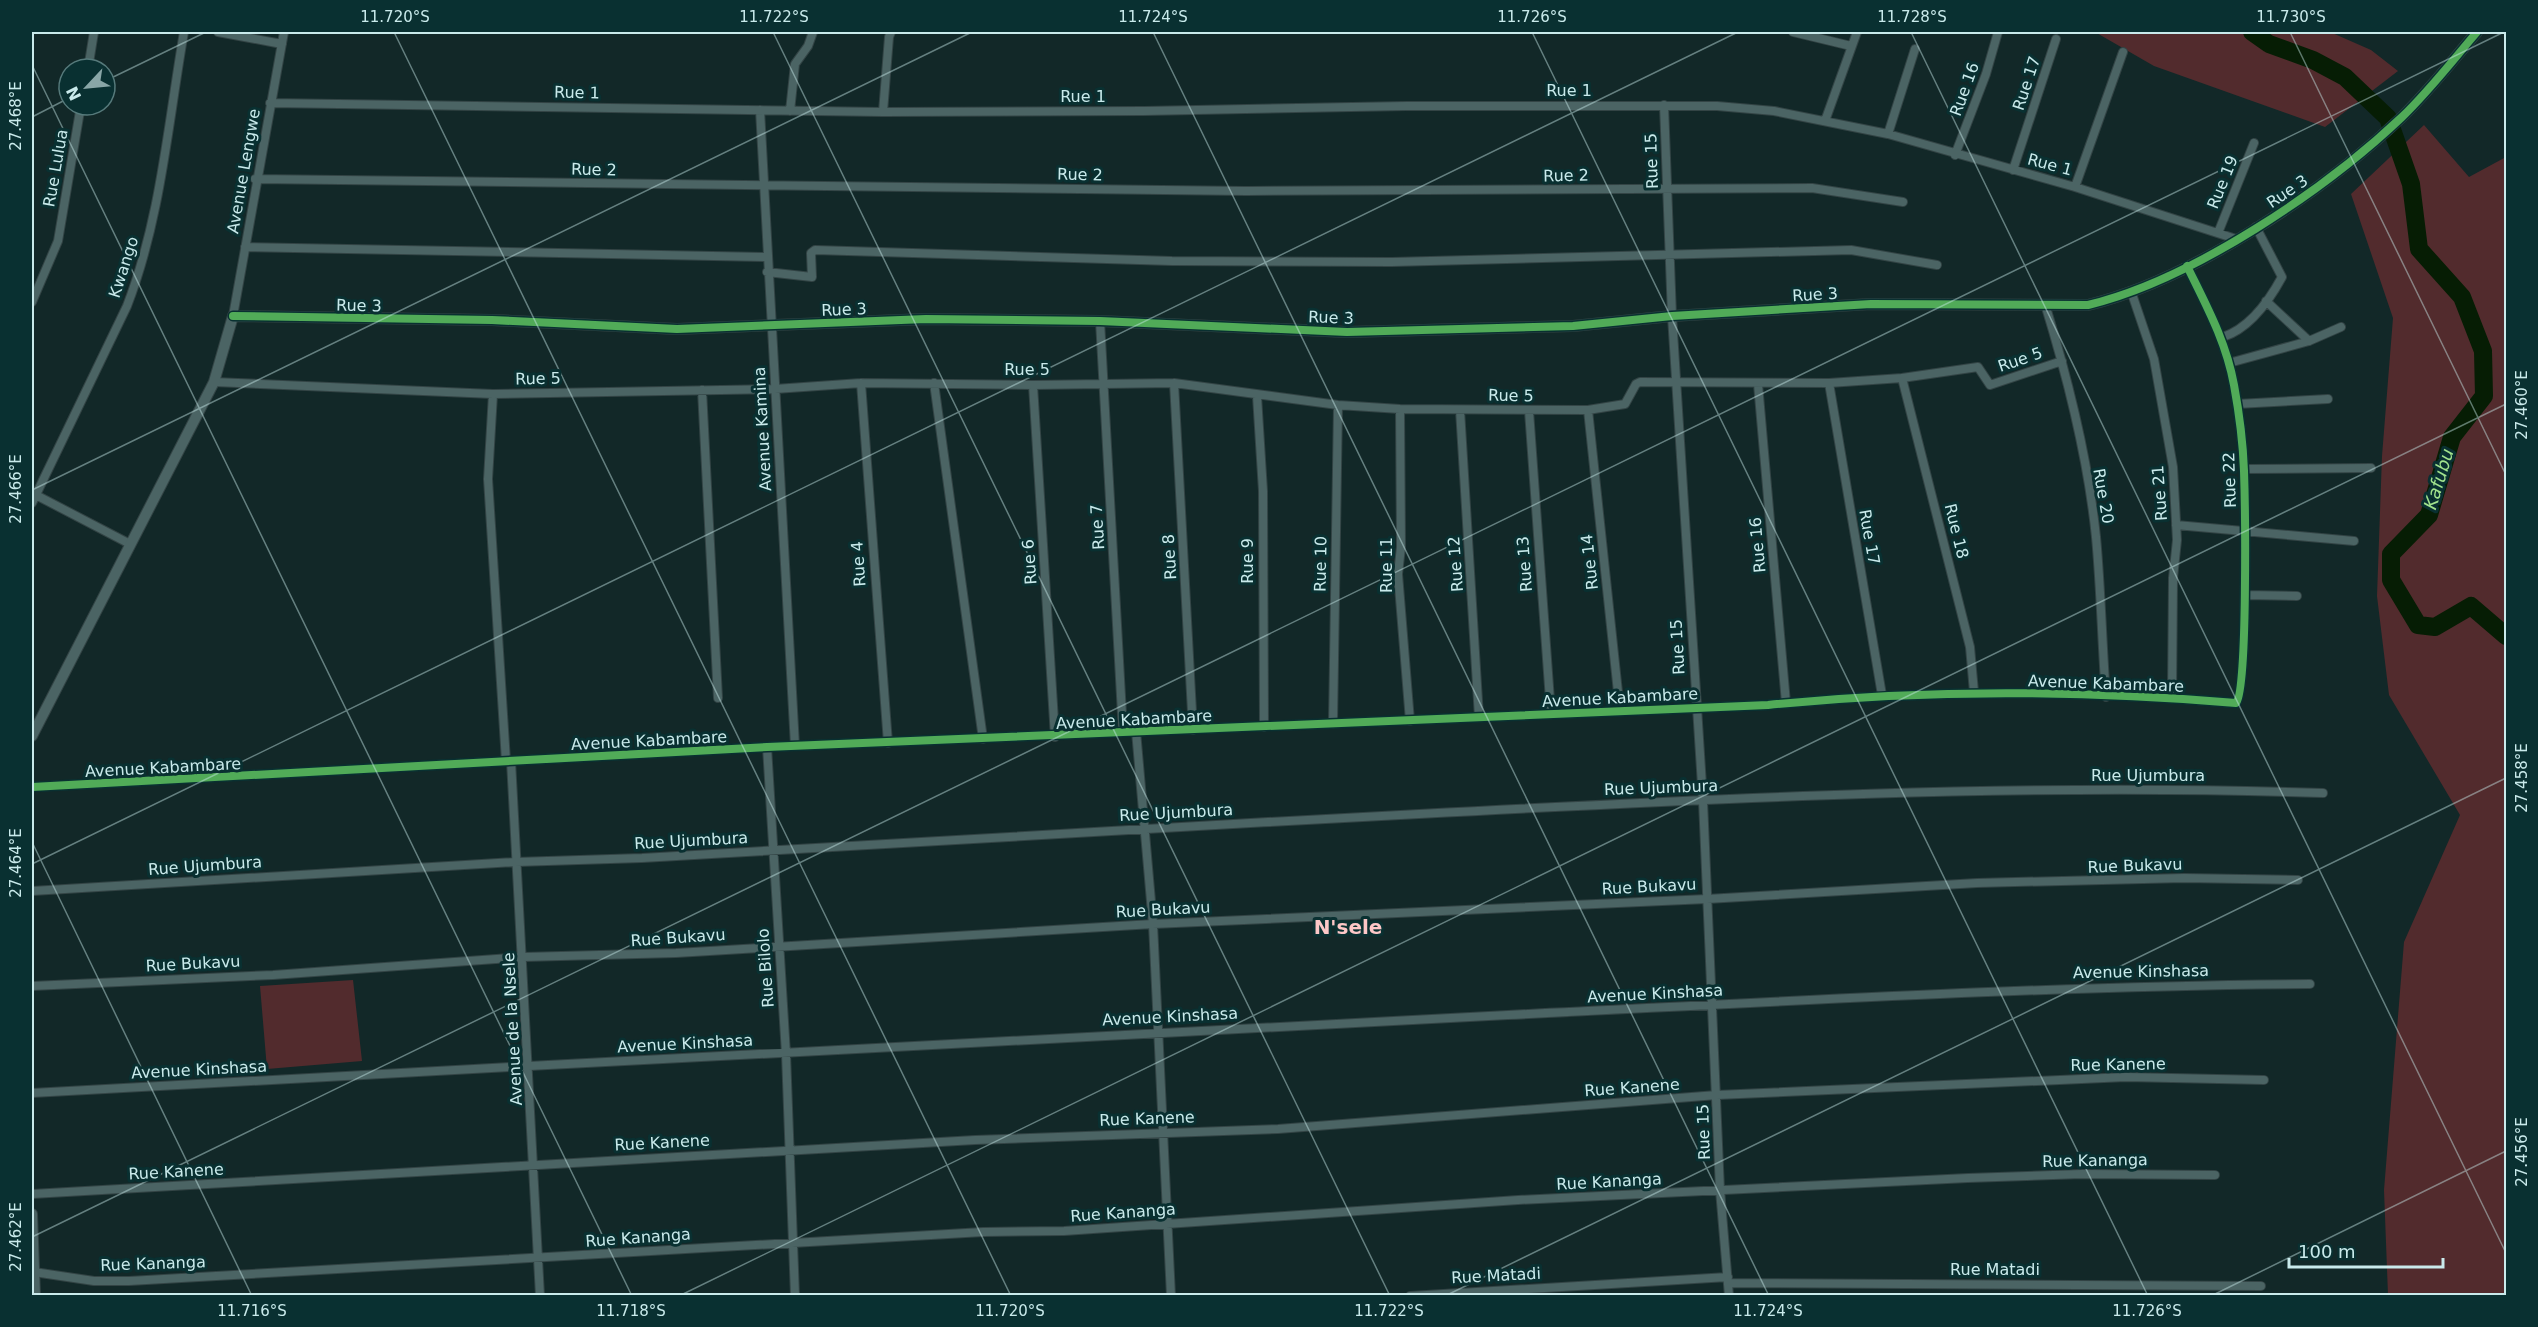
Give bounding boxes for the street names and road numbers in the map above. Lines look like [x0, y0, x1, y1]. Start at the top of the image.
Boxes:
street label: Rue 17 [2009, 54, 2044, 113]
street label: Rue 16 [1946, 60, 1983, 119]
street label: Rue 1 [1546, 81, 1592, 100]
street label: Rue 1 [554, 83, 600, 102]
street label: Rue 1 [1060, 87, 1106, 106]
street label: Avenue Lengwe [223, 107, 264, 235]
street label: Rue Lulua [39, 128, 72, 208]
street label: Rue 15 [1641, 133, 1662, 189]
street label: Rue 1 [2025, 149, 2074, 180]
street label: Rue 19 [2203, 153, 2242, 212]
street label: Rue 2 [571, 160, 617, 179]
street label: Rue 2 [1057, 165, 1103, 184]
street label: Rue 2 [1543, 166, 1589, 185]
street label: Rue 3 [2263, 171, 2312, 212]
street label: Kwango [105, 234, 142, 300]
street label: Rue 3 [1792, 284, 1838, 305]
street label: Rue 3 [336, 296, 382, 315]
street label: Rue 3 [821, 299, 867, 320]
street label: Rue 3 [1308, 307, 1354, 328]
street label: Rue 5 [1995, 343, 2045, 376]
street label: Rue 5 [1004, 360, 1050, 379]
street label: Avenue Kamina [750, 366, 775, 492]
street label: Rue 5 [515, 369, 561, 388]
street label: Rue 5 [1488, 386, 1534, 405]
street label: Rue 22 [2219, 452, 2240, 508]
street label: Rue 21 [2148, 464, 2171, 521]
street label: Rue 20 [2089, 467, 2118, 525]
street label: Rue 18 [1941, 502, 1972, 561]
street label: Rue 7 [1087, 504, 1108, 550]
street label: Rue 17 [1855, 508, 1884, 566]
street label: Rue 16 [1746, 516, 1769, 574]
street label: Rue 14 [1577, 533, 1602, 591]
street label: Rue 8 [1159, 534, 1180, 580]
street label: Rue 12 [1444, 535, 1467, 592]
street label: Rue 13 [1513, 535, 1536, 592]
street label: Rue 10 [1311, 536, 1330, 592]
street label: Rue 11 [1377, 537, 1396, 593]
street label: Rue 9 [1238, 538, 1257, 584]
street label: Rue 6 [1018, 539, 1041, 585]
street label: Rue 4 [847, 541, 870, 587]
street label: Rue 15 [1667, 619, 1688, 675]
street label: Avenue Kabambare [2028, 671, 2184, 696]
street label: Avenue Kabambare [1542, 684, 1698, 711]
street label: Avenue Kabambare [1056, 706, 1212, 733]
street label: Avenue Kabambare [571, 727, 727, 754]
street label: Avenue Kabambare [85, 754, 241, 781]
street label: Rue Ujumbura [2091, 766, 2205, 785]
street label: Rue Ujumbura [1604, 776, 1718, 799]
street label: Rue Ujumbura [1119, 800, 1233, 825]
street label: Rue Ujumbura [634, 828, 748, 853]
street label: Rue Ujumbura [147, 852, 263, 879]
street label: Rue Bukavu [2087, 854, 2183, 877]
street label: Rue Bukavu [1601, 875, 1697, 898]
street label: Rue Bukavu [1115, 898, 1211, 921]
street label: Rue Bukavu [630, 925, 726, 950]
street label: Rue Bilolo [753, 928, 778, 1008]
street label: Rue Bukavu [145, 952, 241, 975]
street label: Avenue de la Nsele [499, 952, 526, 1106]
street label: Avenue Kinshasa [2073, 961, 2209, 982]
street label: Avenue Kinshasa [1587, 980, 1723, 1007]
street label: Avenue Kinshasa [1102, 1003, 1238, 1030]
street label: Avenue Kinshasa [617, 1030, 753, 1057]
street label: Rue Kanene [2070, 1054, 2166, 1075]
street label: Avenue Kinshasa [131, 1056, 267, 1083]
street label: Rue Kanene [1584, 1075, 1680, 1100]
street label: Rue 15 [1693, 1104, 1714, 1160]
street label: Rue Kanene [1099, 1107, 1195, 1130]
street label: Rue Kanene [614, 1131, 710, 1154]
street label: Rue Kananga [2042, 1150, 2148, 1171]
street label: Rue Kanene [128, 1160, 224, 1183]
street label: Rue Kananga [1556, 1169, 1662, 1194]
street label: Rue Kananga [1070, 1199, 1176, 1226]
street label: Rue Kananga [585, 1224, 691, 1251]
street label: Rue Kananga [100, 1252, 206, 1275]
street label: Rue Matadi [1950, 1260, 2040, 1279]
street label: Rue Matadi [1451, 1264, 1541, 1287]

